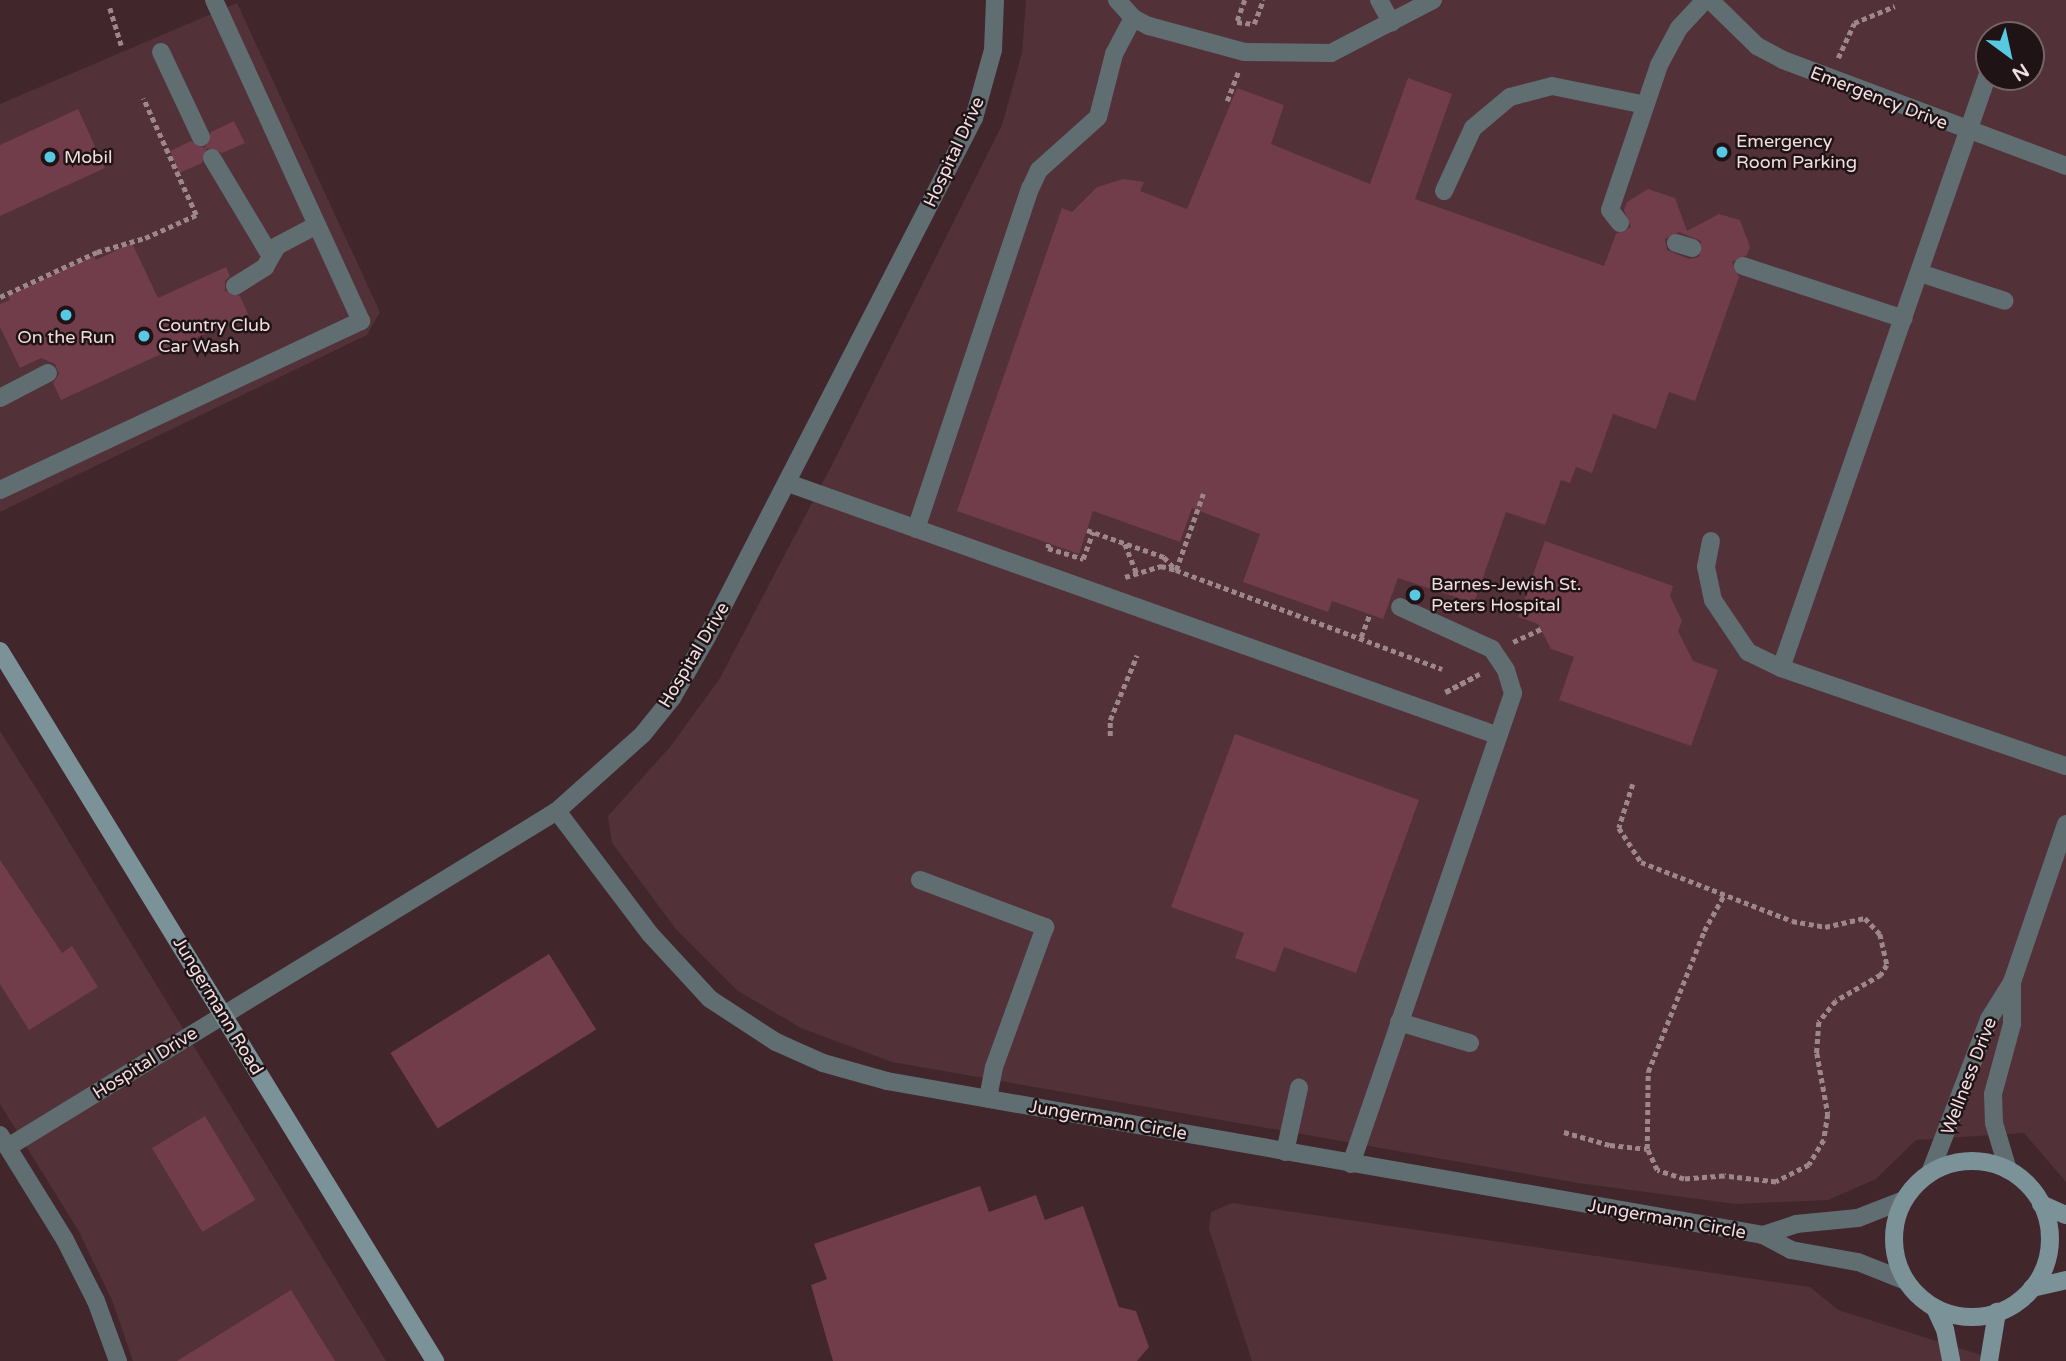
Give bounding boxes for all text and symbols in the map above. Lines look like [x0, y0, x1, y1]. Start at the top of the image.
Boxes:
north arrow [1975, 21, 2045, 91]
text: N [2008, 59, 2033, 85]
street label: Emergency Drive [1807, 62, 1951, 134]
street label: Hospital Drive [919, 93, 989, 211]
place label: Emergency Room Parking [1736, 131, 1857, 174]
marker: Emergency Room Parking [1714, 144, 1730, 160]
place label: Mobil [64, 146, 112, 168]
marker: Mobil [42, 149, 58, 165]
marker: On the Run [58, 307, 74, 323]
place label: Country Club Car Wash [158, 315, 270, 358]
place label: On the Run [17, 326, 115, 348]
marker: Country Club Car Wash [136, 328, 152, 344]
place label: Barnes-Jewish St. Peters Hospital [1431, 574, 1581, 616]
marker: Barnes-Jewish St. Peters Hospital [1405, 585, 1425, 605]
street label: Hospital Drive [654, 598, 734, 712]
street label: Jungermann Road [168, 933, 268, 1079]
street label: Wellness Drive [1937, 1014, 2001, 1138]
street label: Hospital Drive [89, 1022, 201, 1104]
street label: Jungermann Circle [1027, 1095, 1189, 1145]
street label: Jungermann Circle [1586, 1194, 1748, 1244]

